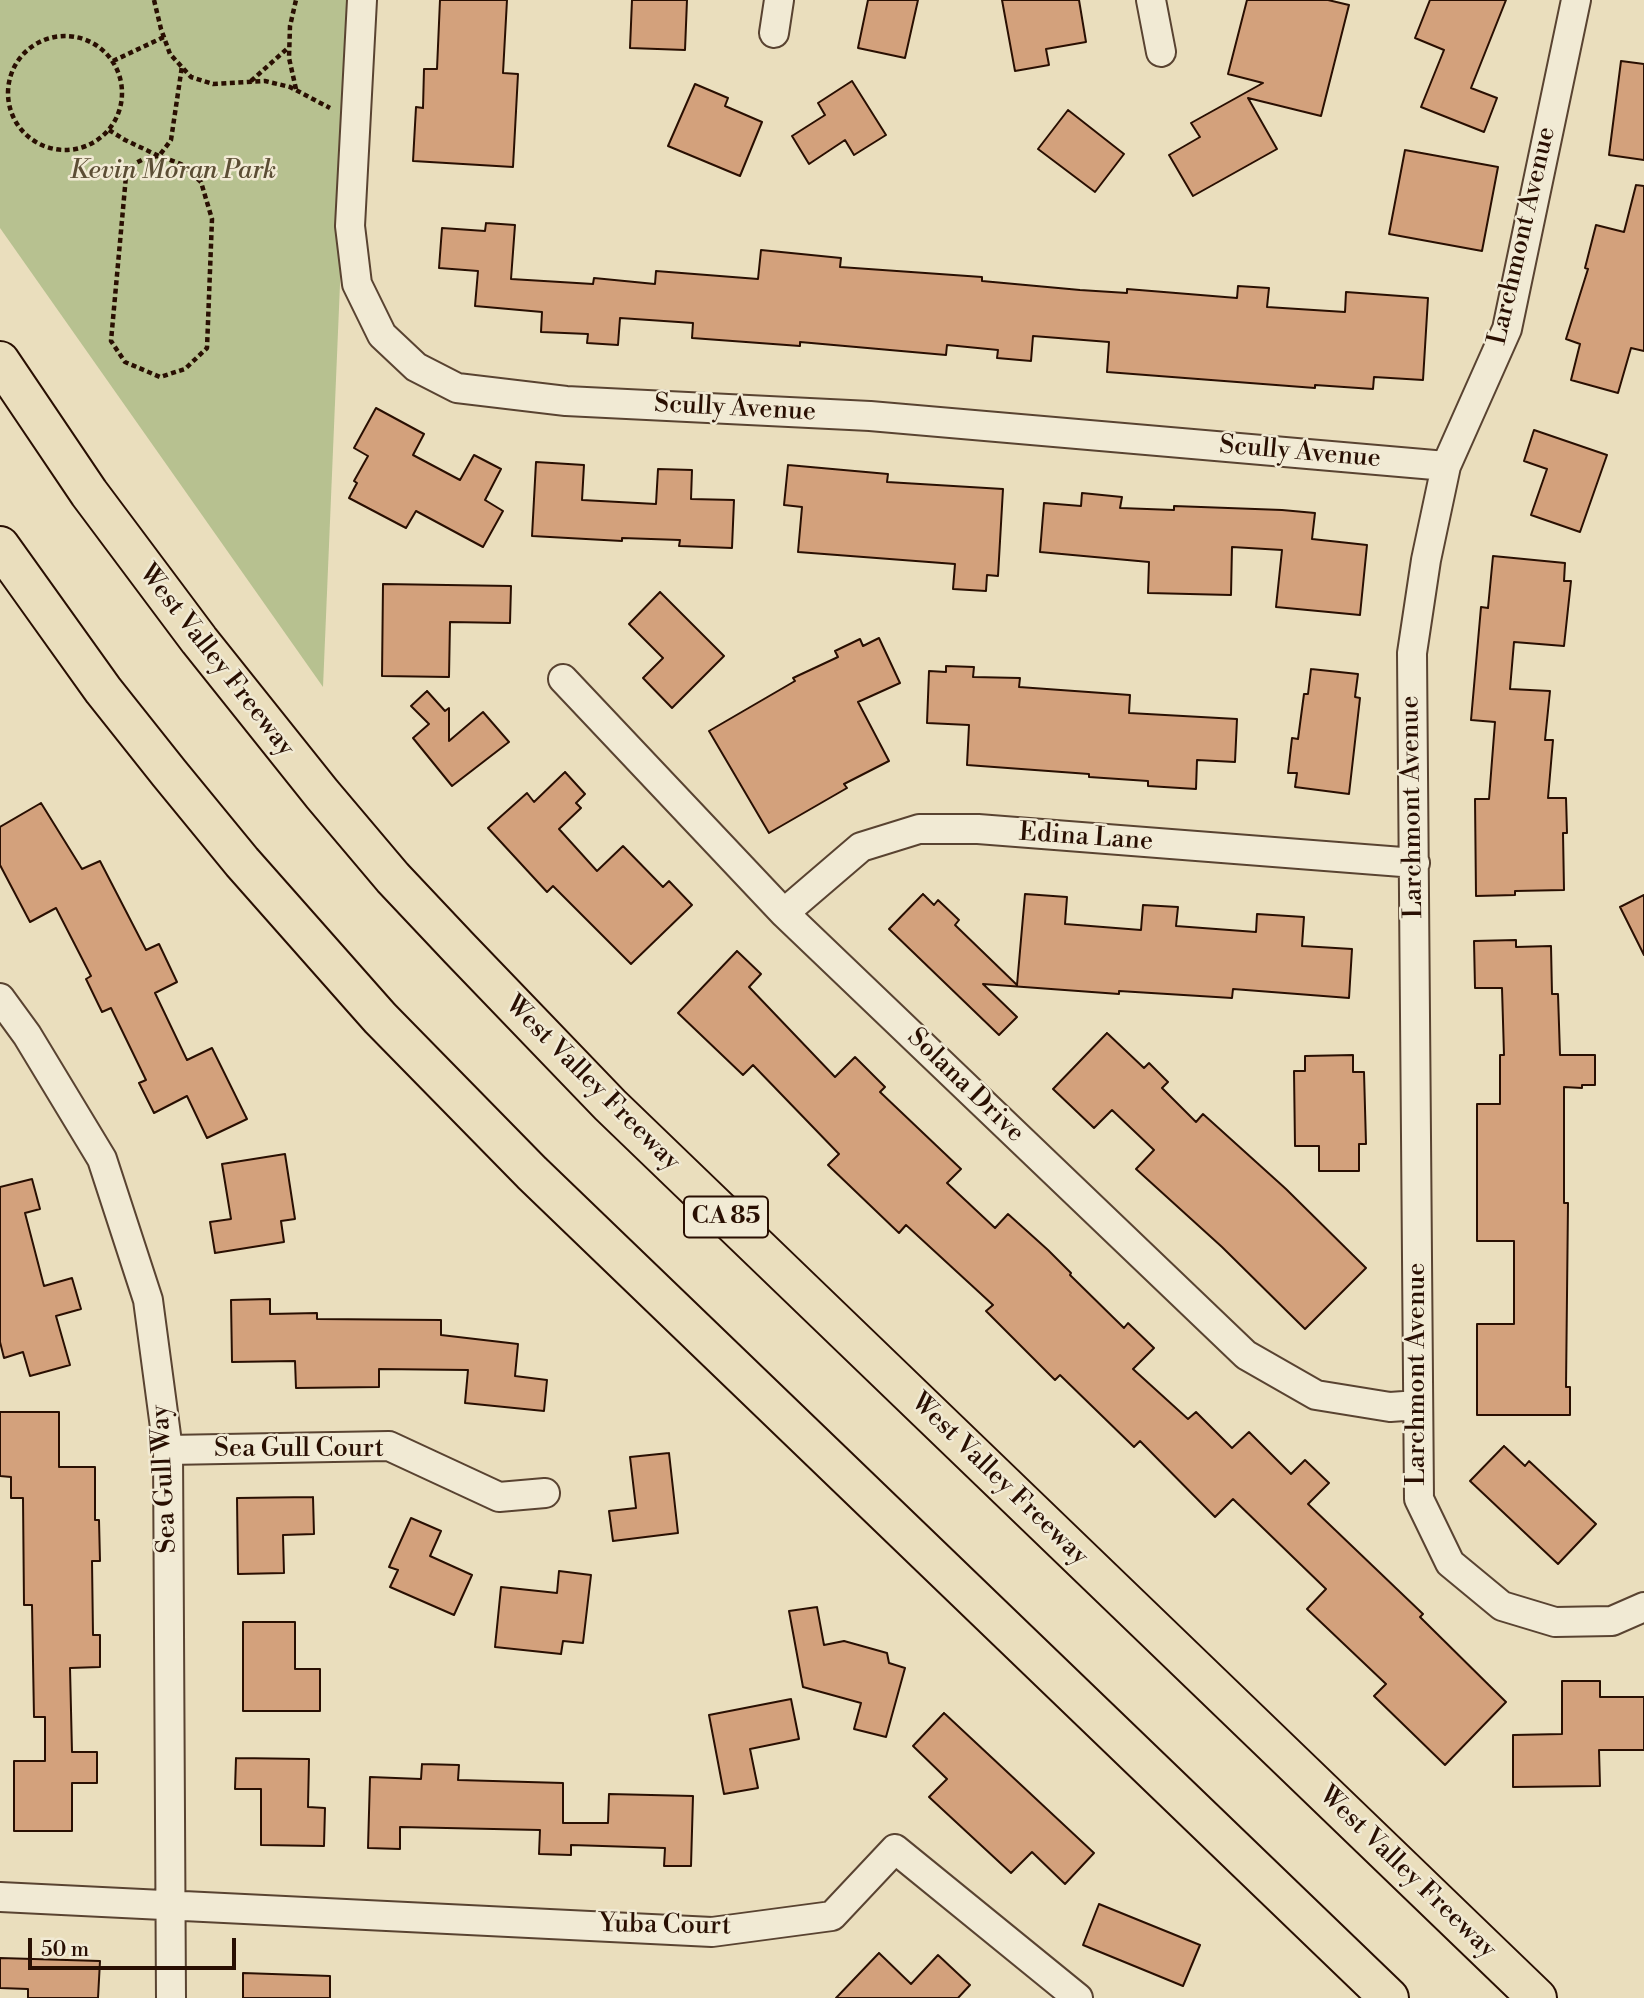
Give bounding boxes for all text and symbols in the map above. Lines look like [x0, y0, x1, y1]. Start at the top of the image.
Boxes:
street label: Larchmont Avenue [1483, 124, 1563, 348]
park label: Kevin Moran Park [70, 156, 276, 188]
street label: Scully Avenue [653, 389, 817, 429]
street label: Scully Avenue [1218, 430, 1382, 476]
street label: West Valley Freeway [131, 559, 301, 763]
street label: Larchmont Avenue [1395, 695, 1431, 919]
street label: Edina Lane [1018, 818, 1154, 858]
street label: West Valley Freeway [498, 990, 686, 1178]
street label: Solana Drive [900, 1022, 1030, 1150]
road number: CA 85 [684, 1196, 768, 1238]
street label: Larchmont Avenue [1402, 1263, 1434, 1485]
street label: West Valley Freeway [904, 1387, 1094, 1573]
street label: Sea Gull Way [146, 1404, 184, 1554]
street label: Sea Gull Court [214, 1434, 384, 1466]
street label: West Valley Freeway [1312, 1780, 1502, 1966]
street label: Yuba Court [599, 1909, 731, 1943]
scale bar [32, 1924, 240, 1968]
text: 50 m [41, 1937, 89, 1963]

